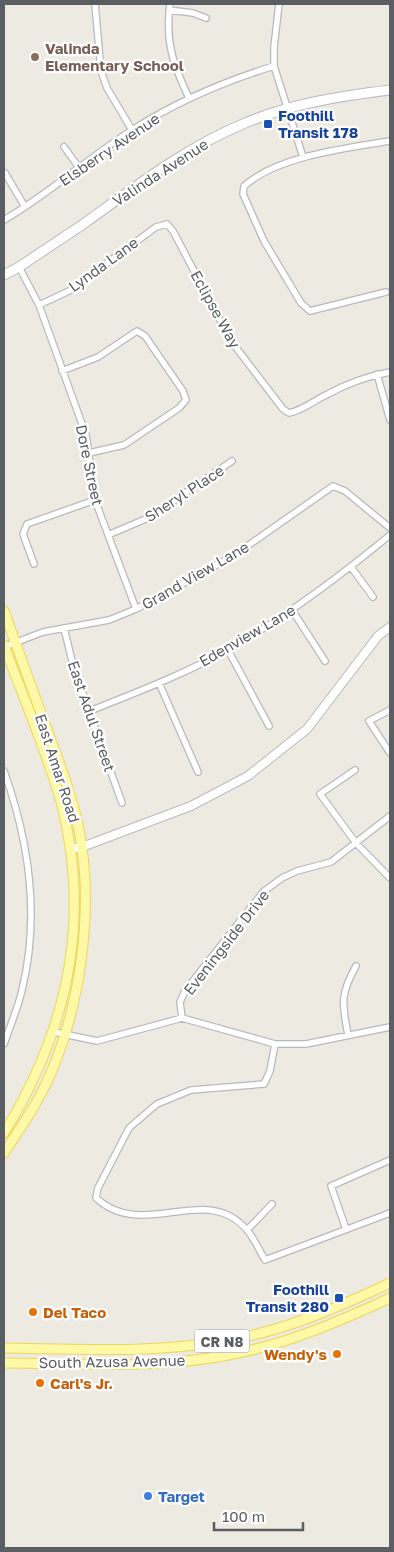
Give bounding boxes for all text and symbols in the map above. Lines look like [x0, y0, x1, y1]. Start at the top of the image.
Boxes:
place label: Valinda Elementary School [45, 39, 184, 74]
marker: Valinda Elementary School [29, 51, 41, 63]
place label: Foothill Transit 178 [278, 106, 358, 141]
street label: Elsberry Avenue [55, 109, 163, 189]
marker: Foothill Transit 178 [262, 118, 274, 130]
street label: Valinda Avenue [109, 134, 211, 210]
street label: Lynda Lane [65, 233, 142, 295]
street label: Eclipse Way [187, 267, 245, 351]
street label: Dore Street [73, 423, 107, 507]
street label: Sheryl Place [141, 461, 227, 525]
street label: Grand View Lane [138, 537, 252, 613]
street label: Edenview Lane [196, 600, 298, 670]
street label: East Adul Street [65, 658, 119, 774]
street label: East Amar Road [32, 711, 84, 825]
street label: Eveningside Drive [179, 886, 273, 998]
place label: Foothill Transit 280 [246, 1280, 329, 1315]
marker: Foothill Transit 280 [333, 1292, 345, 1304]
place label: Del Taco [43, 1303, 106, 1321]
marker: Del Taco [27, 1306, 39, 1318]
road number: CR N8 [194, 1330, 250, 1352]
place label: Wendy's [264, 1345, 327, 1363]
marker: Wendy's [331, 1348, 343, 1360]
street label: South Azusa Avenue [39, 1351, 186, 1371]
place label: Carl's Jr. [50, 1374, 113, 1392]
marker: Carl's Jr. [34, 1377, 46, 1389]
place label: Target [158, 1487, 205, 1505]
marker: Target [142, 1490, 154, 1502]
scale bar [214, 1500, 303, 1532]
text: 100 m [222, 1507, 265, 1525]

